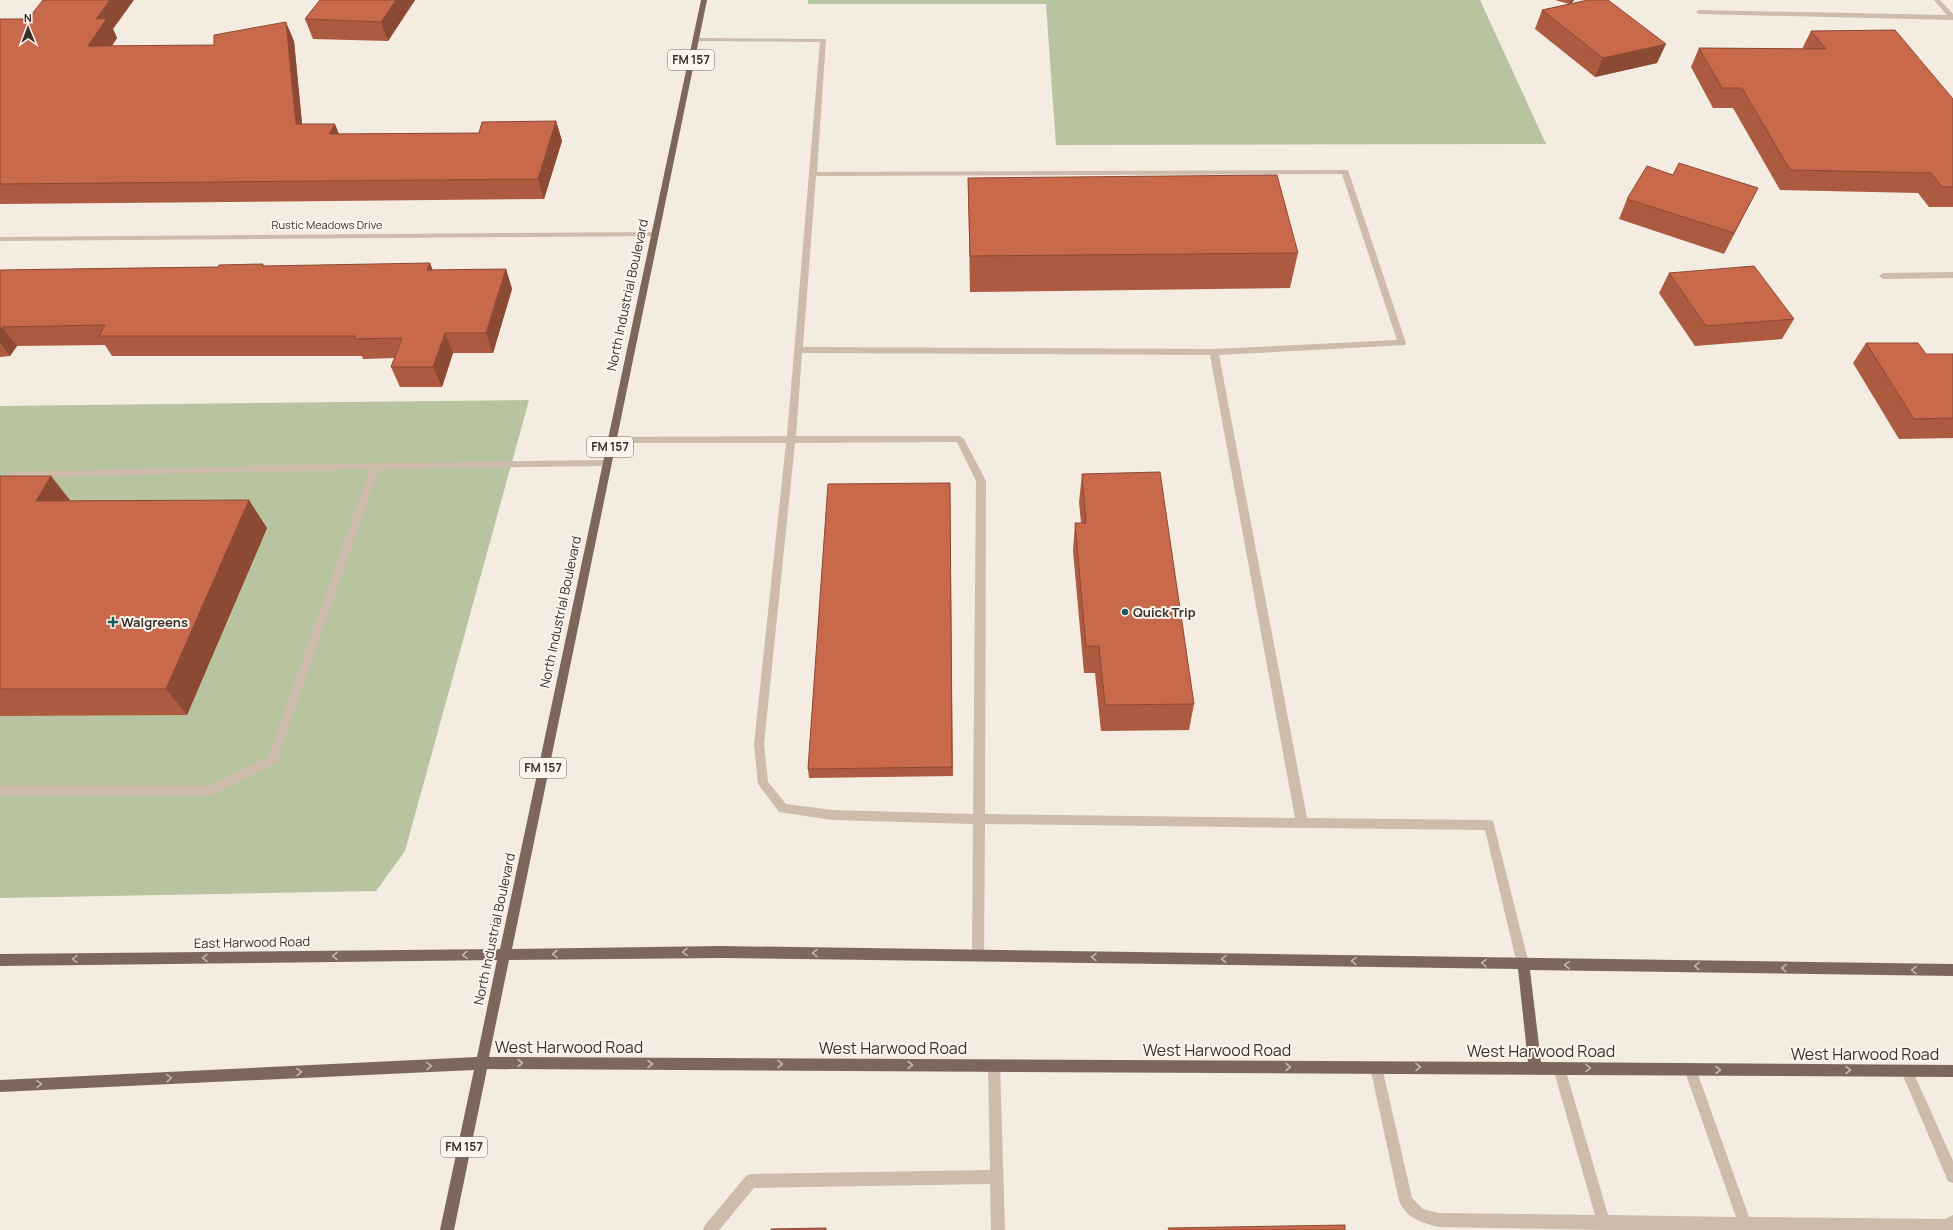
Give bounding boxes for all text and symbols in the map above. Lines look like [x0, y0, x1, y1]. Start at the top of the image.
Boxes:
north arrow [8, 8, 48, 48]
text: N [24, 10, 32, 25]
road number: FM 157 [668, 50, 714, 70]
street label: Rustic Meadows Drive [272, 217, 383, 232]
street label: North Industrial Boulevard [602, 217, 652, 373]
road number: FM 157 [587, 437, 633, 457]
street label: North Industrial Boulevard [535, 534, 585, 690]
place label: Quick Trip [1133, 603, 1196, 621]
marker: Quick Trip [1120, 607, 1130, 617]
place label: Walgreens [121, 613, 188, 631]
marker: Walgreens [108, 617, 118, 627]
road number: FM 157 [520, 758, 566, 778]
street label: North Industrial Boulevard [469, 851, 519, 1007]
street label: East Harwood Road [194, 932, 310, 952]
one-way arrow [682, 948, 688, 956]
one-way arrow [812, 949, 818, 958]
one-way arrow [552, 950, 558, 958]
one-way arrow [462, 951, 468, 959]
one-way arrow [332, 952, 338, 960]
one-way arrow [202, 953, 208, 962]
one-way arrow [1091, 953, 1097, 962]
one-way arrow [72, 955, 78, 963]
one-way arrow [1221, 955, 1227, 964]
one-way arrow [1351, 957, 1357, 966]
one-way arrow [1481, 959, 1487, 968]
one-way arrow [1564, 961, 1570, 969]
one-way arrow [1694, 962, 1700, 971]
one-way arrow [1781, 964, 1787, 972]
one-way arrow [1911, 965, 1917, 974]
street label: West Harwood Road [495, 1036, 643, 1058]
street label: West Harwood Road [819, 1037, 967, 1059]
street label: West Harwood Road [1143, 1039, 1291, 1061]
street label: West Harwood Road [1467, 1040, 1615, 1062]
street label: West Harwood Road [1791, 1043, 1939, 1065]
one-way arrow [517, 1059, 523, 1067]
one-way arrow [647, 1060, 653, 1068]
one-way arrow [777, 1060, 783, 1068]
one-way arrow [425, 1061, 432, 1070]
one-way arrow [907, 1061, 913, 1069]
one-way arrow [1285, 1063, 1291, 1071]
one-way arrow [1415, 1063, 1421, 1071]
one-way arrow [1585, 1064, 1591, 1072]
one-way arrow [1715, 1066, 1721, 1074]
one-way arrow [1845, 1066, 1851, 1074]
one-way arrow [296, 1067, 302, 1076]
one-way arrow [166, 1074, 172, 1082]
one-way arrow [36, 1080, 42, 1089]
road number: FM 157 [441, 1137, 487, 1157]

